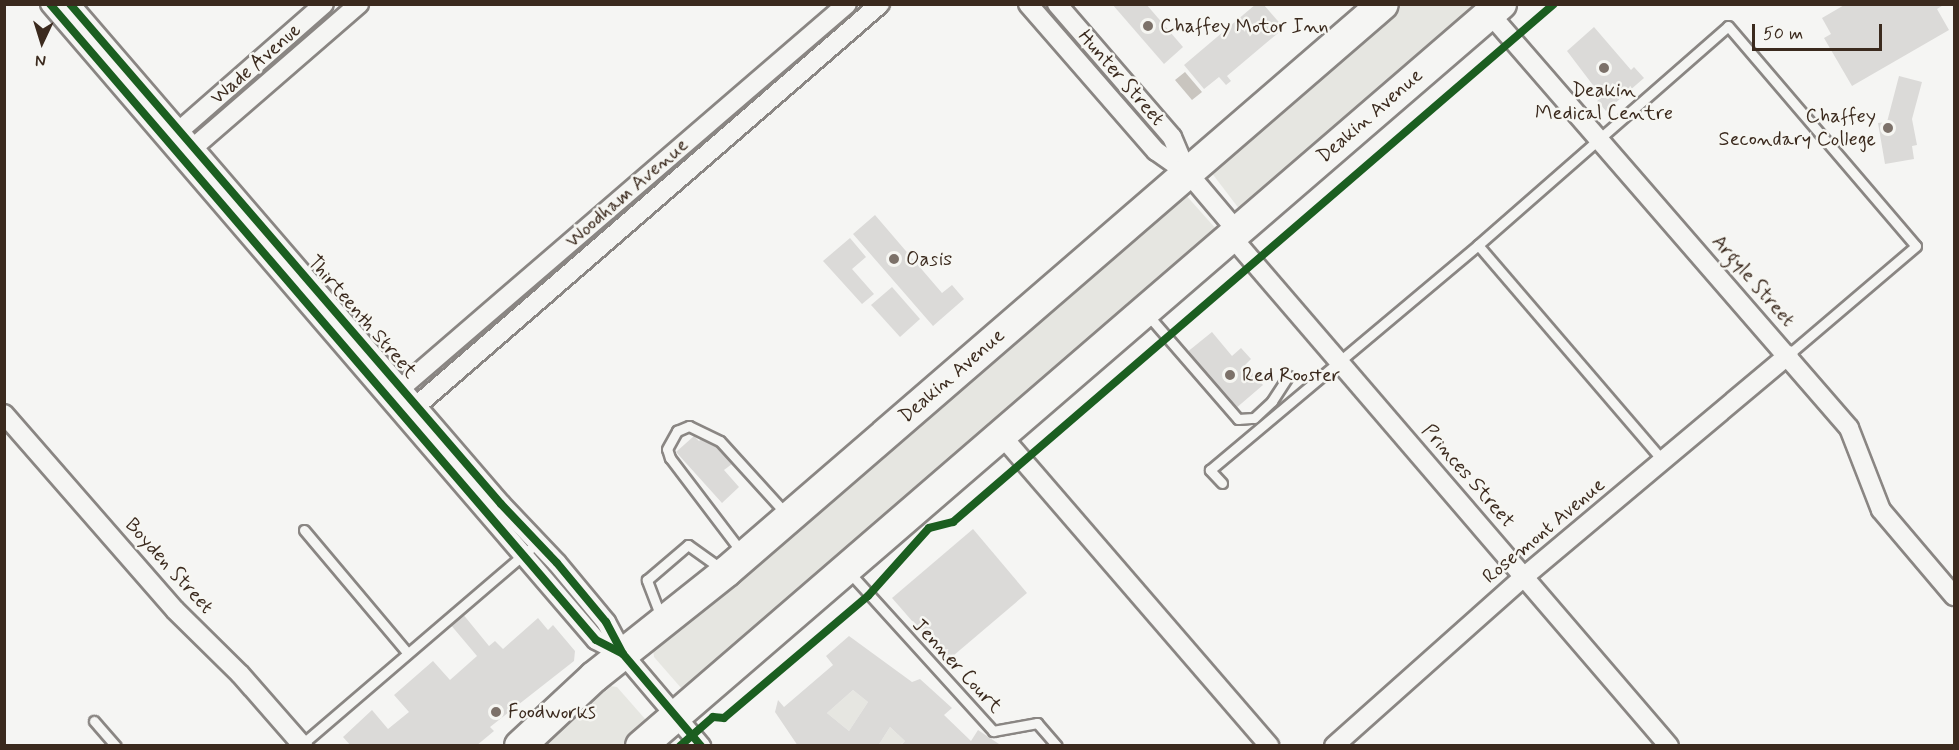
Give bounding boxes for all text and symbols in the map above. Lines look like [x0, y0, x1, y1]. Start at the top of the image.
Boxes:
north arrow [12, 12, 72, 72]
scale bar [1755, 12, 1886, 50]
place label: Chaffey Motor Inn [1160, 14, 1322, 38]
street label: Wade Avenue [205, 17, 307, 111]
marker: Chaffey Motor Inn [1141, 19, 1155, 33]
text: 50 m [1763, 22, 1803, 46]
street label: Hunter Street [1072, 24, 1170, 132]
text: N [35, 50, 47, 71]
marker: Deakin Medical Centre [1597, 61, 1611, 75]
street label: Deakin Avenue [1312, 64, 1428, 168]
place label: Deakin Medical Centre [1537, 78, 1671, 125]
place label: Chaffey Secondary College [1719, 104, 1876, 151]
marker: Chaffey Secondary College [1881, 121, 1895, 135]
street label: Woodham Avenue [563, 135, 691, 251]
street label: Argyle Street [1705, 229, 1801, 333]
place label: Oasis [906, 247, 952, 271]
street label: Thirteenth Street [302, 251, 422, 383]
marker: Oasis [887, 252, 901, 266]
street label: Deakin Avenue [894, 324, 1010, 428]
place label: Red Rooster [1242, 363, 1339, 387]
marker: Red Rooster [1223, 368, 1237, 382]
street label: Princes Street [1417, 420, 1519, 532]
street label: Rosemont Avenue [1478, 473, 1610, 589]
street label: Boyden Street [119, 512, 219, 620]
street label: Jenner Court [908, 614, 1006, 718]
place label: Foodworks [508, 700, 596, 724]
marker: Foodworks [489, 705, 503, 719]

